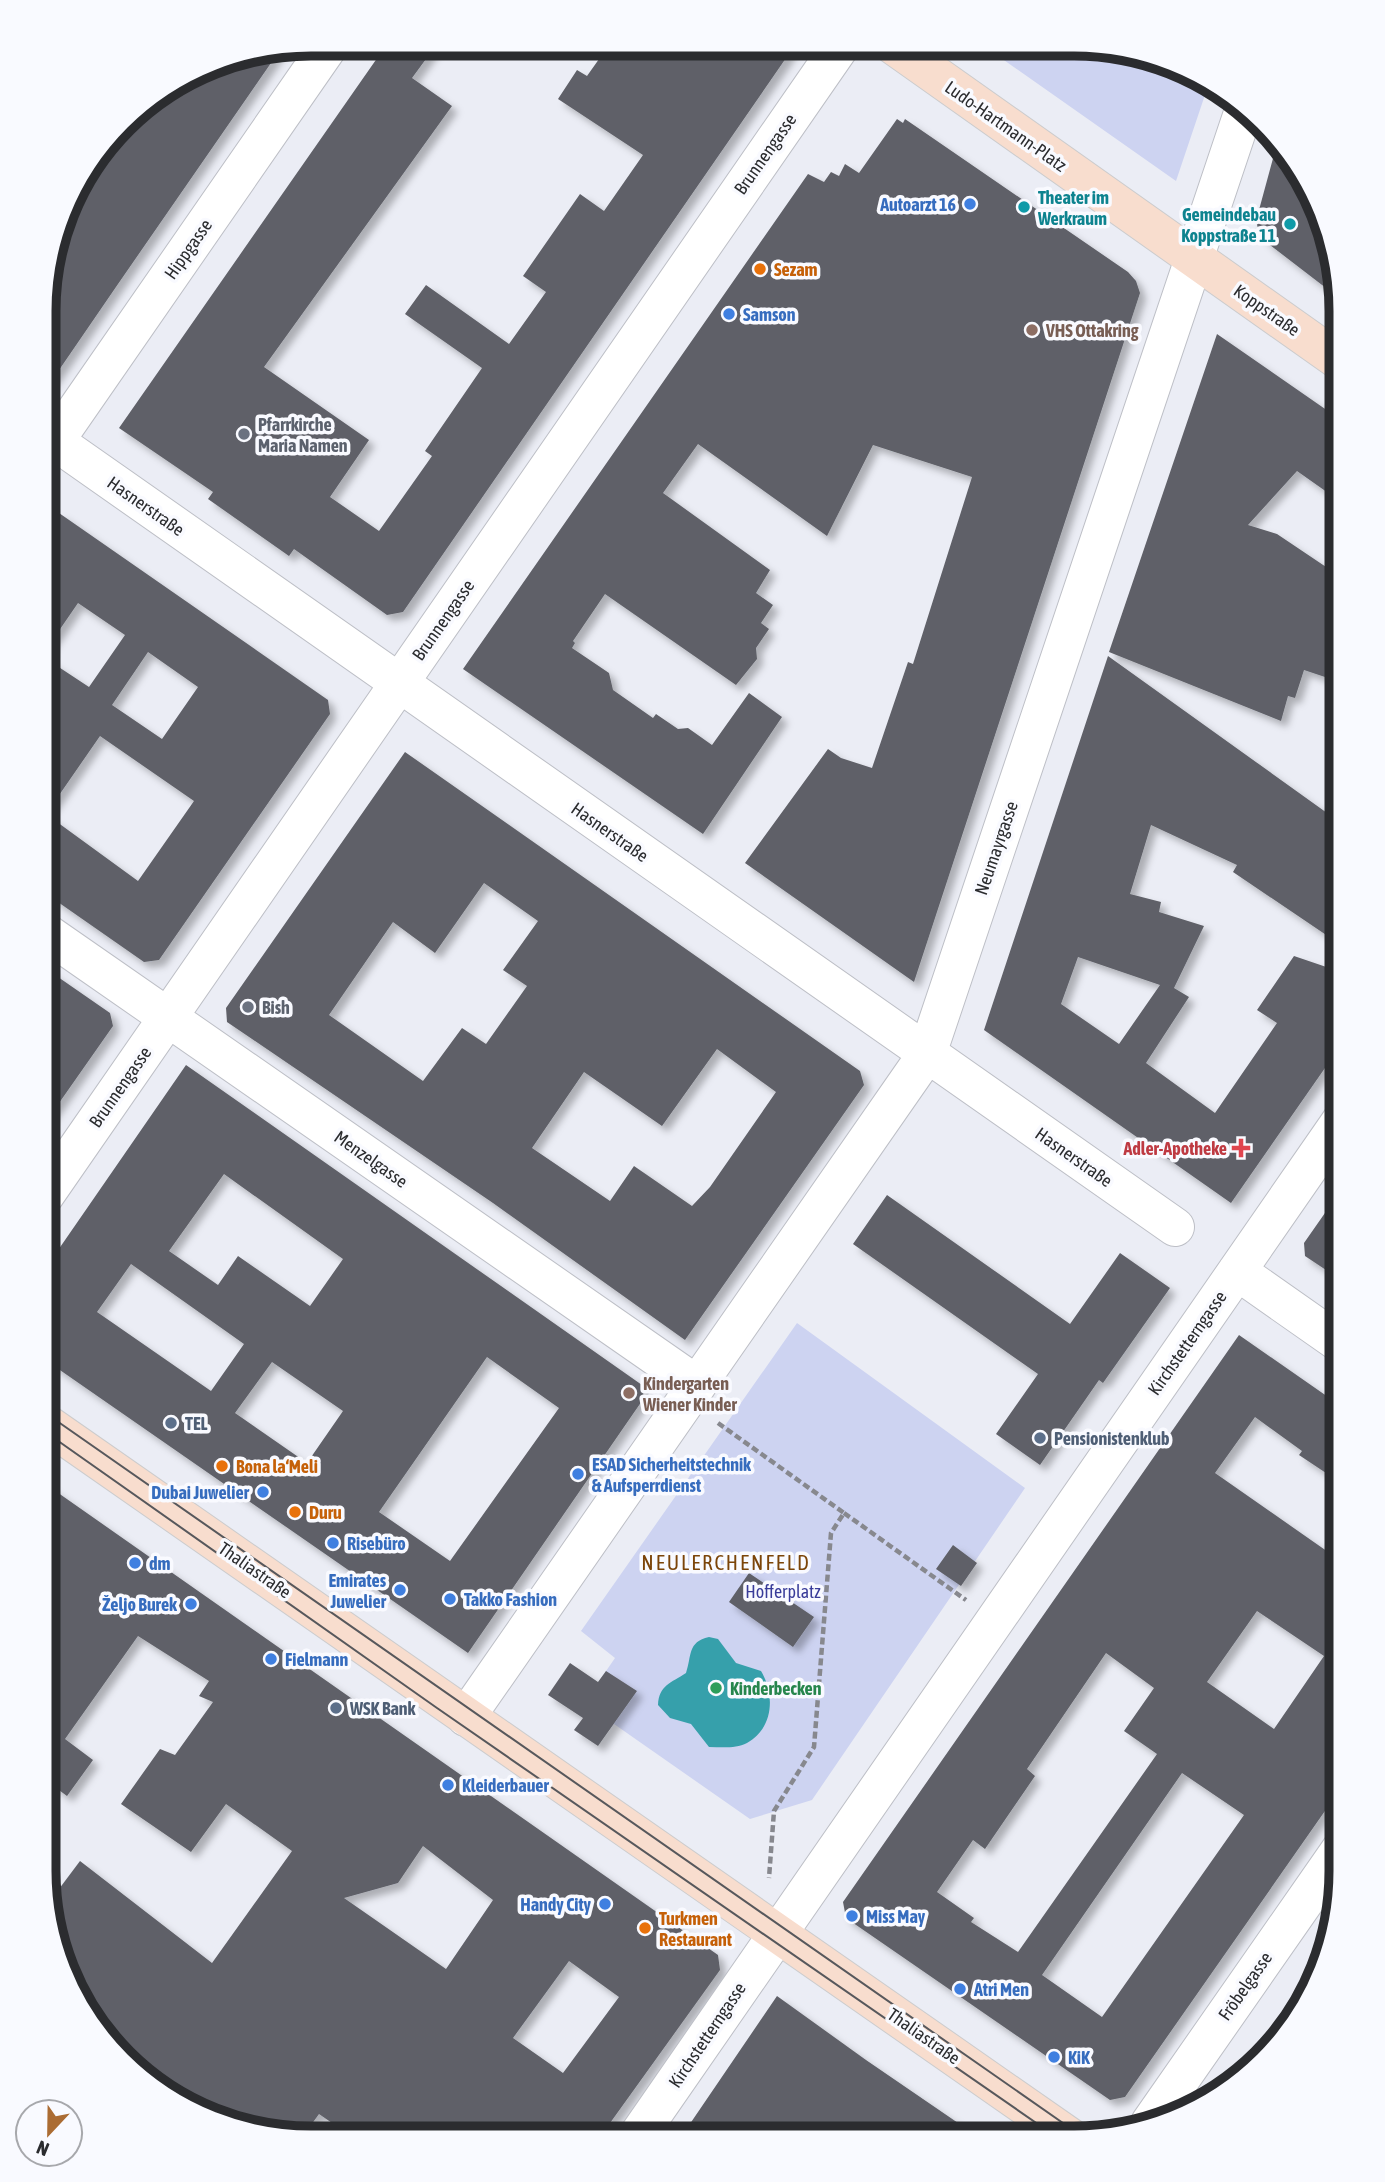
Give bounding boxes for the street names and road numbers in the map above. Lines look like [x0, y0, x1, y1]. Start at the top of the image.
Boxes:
street label: Ludo-Hartmann-Platz [941, 76, 1071, 176]
street label: Brunnengasse [730, 110, 800, 198]
street label: Hippgasse [160, 215, 216, 283]
street label: Koppstraße [1230, 280, 1304, 340]
street label: Hasnerstraße [104, 472, 188, 540]
street label: Brunnengasse [408, 576, 478, 664]
street label: Hasnerstraße [568, 798, 652, 866]
street label: Neumayrgasse [970, 798, 1022, 898]
street label: Brunnengasse [85, 1043, 155, 1131]
street label: Hasnerstraße [1032, 1123, 1116, 1191]
street label: Menzelgasse [330, 1126, 412, 1192]
street label: Kirchstetterngasse [1143, 1287, 1231, 1399]
street label: Thaliastraße [215, 1537, 295, 1603]
street label: Fröbelgasse [1214, 1948, 1276, 2024]
street label: Kirchstetterngasse [664, 1978, 750, 2092]
street label: Thaliastraße [884, 2003, 964, 2069]

